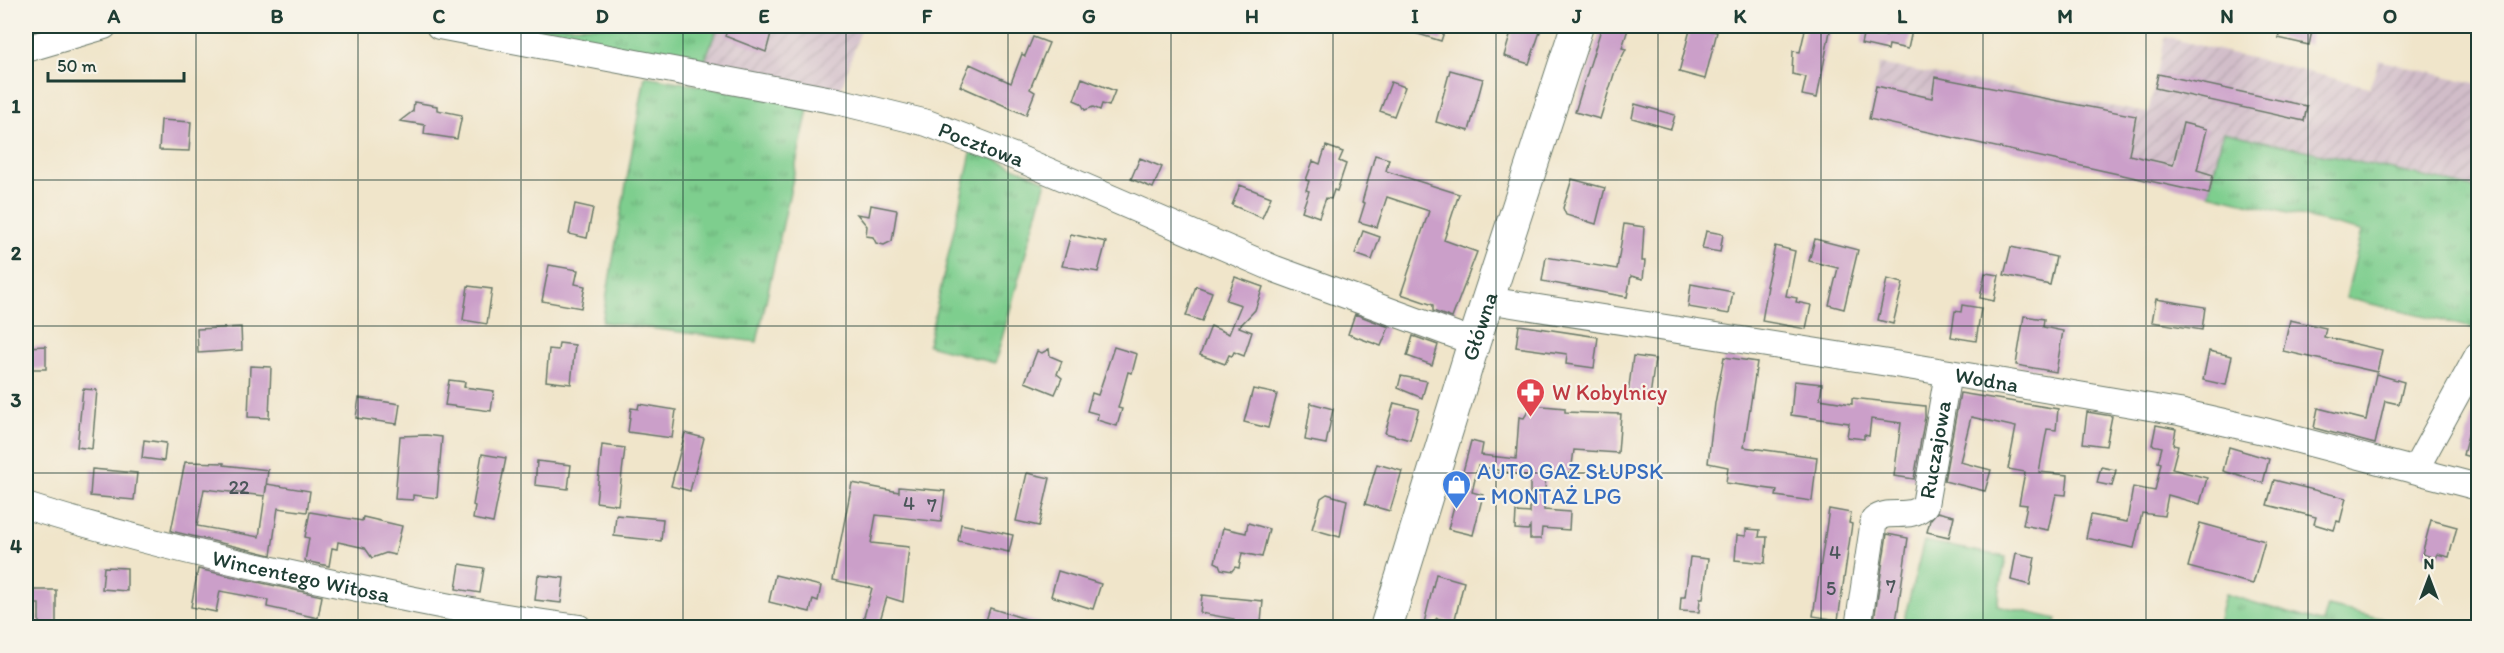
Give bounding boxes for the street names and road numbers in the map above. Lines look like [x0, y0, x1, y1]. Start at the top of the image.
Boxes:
street label: Pocztowa [935, 116, 1028, 173]
street label: Główna [1456, 288, 1504, 364]
street label: Wodna [1953, 361, 2021, 399]
street label: Ruczajowa [1913, 398, 1957, 501]
street label: Wincentego Witosa [209, 544, 393, 609]

